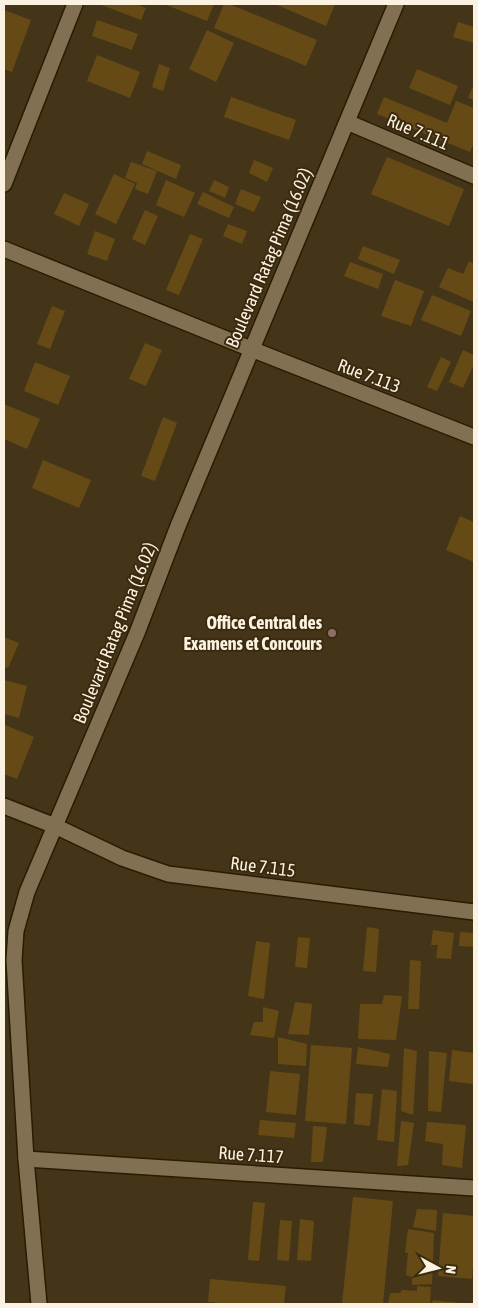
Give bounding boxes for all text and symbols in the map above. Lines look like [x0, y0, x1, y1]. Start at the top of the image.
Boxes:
street label: Rue 7.111 [384, 109, 452, 154]
street label: Boulevard Ratag Pima (16.02) [221, 165, 316, 351]
street label: Rue 7.113 [335, 354, 403, 397]
street label: Boulevard Ratag Pima (16.02) [69, 539, 160, 726]
place label: Office Central des Examens et Concours [183, 612, 323, 654]
marker: Office Central des Examens et Concours [326, 627, 338, 639]
street label: Rue 7.115 [229, 852, 297, 881]
street label: Rue 7.117 [218, 1142, 284, 1167]
north arrow [413, 1243, 463, 1293]
text: N [442, 1265, 459, 1275]

